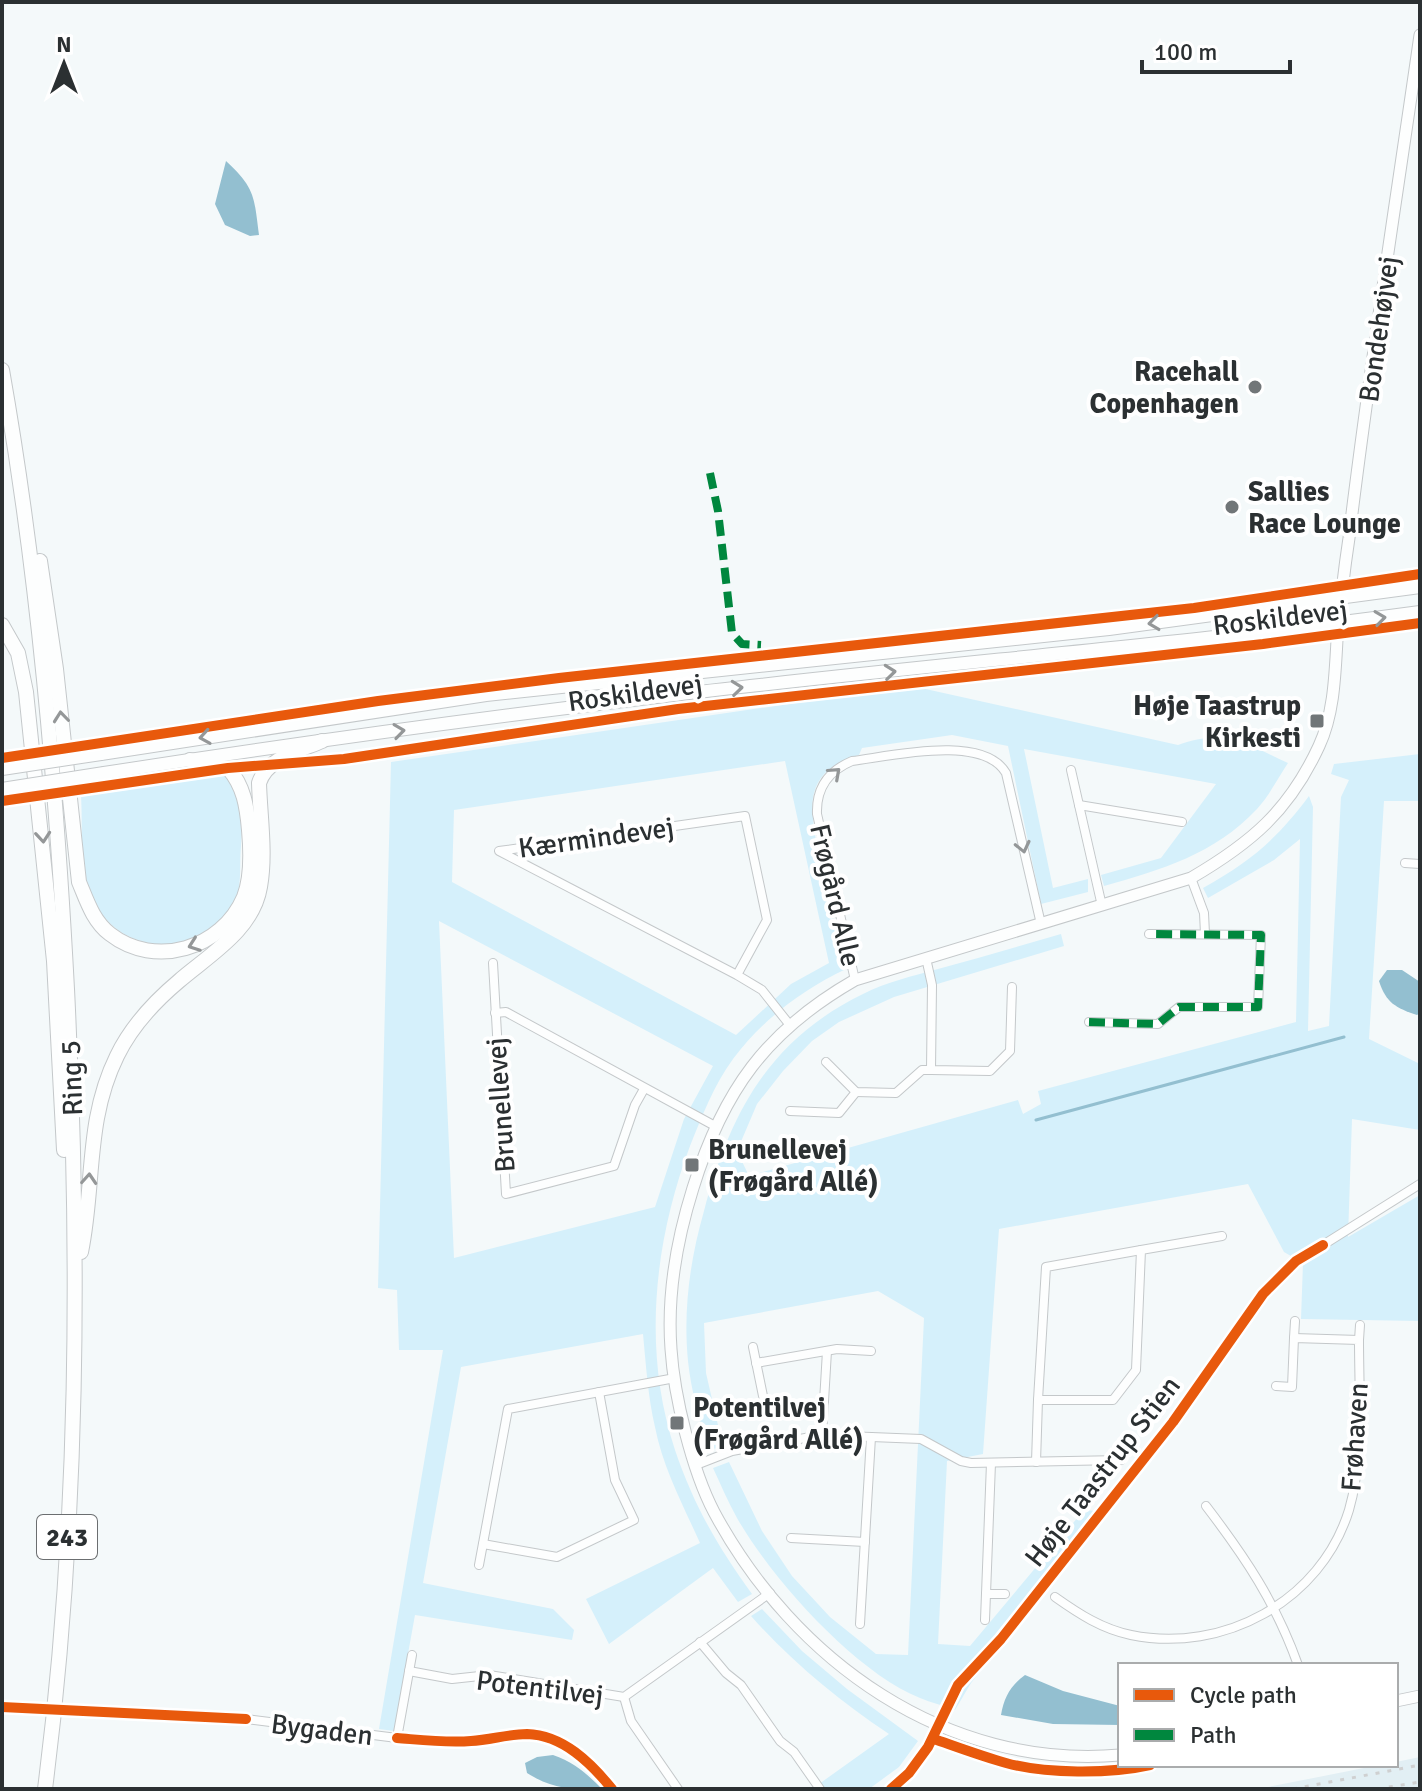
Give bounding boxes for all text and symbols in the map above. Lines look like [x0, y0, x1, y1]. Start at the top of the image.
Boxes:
north arrow [24, 24, 104, 104]
scale bar [1142, 24, 1290, 74]
text: N [56, 31, 72, 58]
text: 100 m [1154, 37, 1217, 67]
street label: Bondehøjvej [1352, 254, 1406, 404]
place label: Racehall Copenhagen [1090, 355, 1239, 421]
marker: Racehall Copenhagen [1246, 378, 1264, 396]
place label: Sallies Race Lounge [1248, 475, 1401, 541]
marker: Sallies Race Lounge [1223, 498, 1241, 516]
street label: Roskildevej [1211, 593, 1349, 643]
one-way arrow [1373, 610, 1387, 627]
one-way arrow [1147, 614, 1161, 631]
one-way arrow [884, 663, 897, 680]
street label: Roskildevej [566, 667, 705, 719]
one-way arrow [731, 679, 744, 696]
place label: Høje Taastrup Kirkesti [1133, 689, 1301, 755]
one-way arrow [53, 710, 70, 723]
marker: Høje Taastrup Kirkesti [1308, 712, 1326, 730]
one-way arrow [392, 723, 406, 740]
one-way arrow [198, 728, 212, 745]
one-way arrow [825, 768, 840, 783]
street label: Kærmindevej [516, 810, 676, 866]
street label: Frøgård Alle [802, 821, 868, 970]
one-way arrow [34, 831, 51, 844]
one-way arrow [1014, 839, 1031, 853]
one-way arrow [188, 935, 202, 952]
street label: Brunellevej [479, 1036, 523, 1174]
street label: Ring 5 [54, 1040, 90, 1116]
place label: Brunellevej (Frøgård Allé) [708, 1133, 879, 1199]
marker: Brunellevej (Frøgård Allé) [683, 1156, 701, 1174]
one-way arrow [80, 1172, 97, 1185]
street label: Høje Taastrup Stien [1018, 1369, 1188, 1574]
street label: Frøhaven [1334, 1382, 1376, 1493]
place label: Potentilvej (Frøgård Allé) [693, 1391, 864, 1457]
marker: Potentilvej (Frøgård Allé) [668, 1414, 686, 1432]
road number: 243 [37, 1515, 97, 1559]
street label: Potentilvej [474, 1663, 605, 1713]
legend [1118, 1663, 1398, 1767]
text: Cycle path [1190, 1680, 1297, 1710]
street label: Bygaden [269, 1707, 375, 1753]
text: Path [1190, 1720, 1236, 1750]

